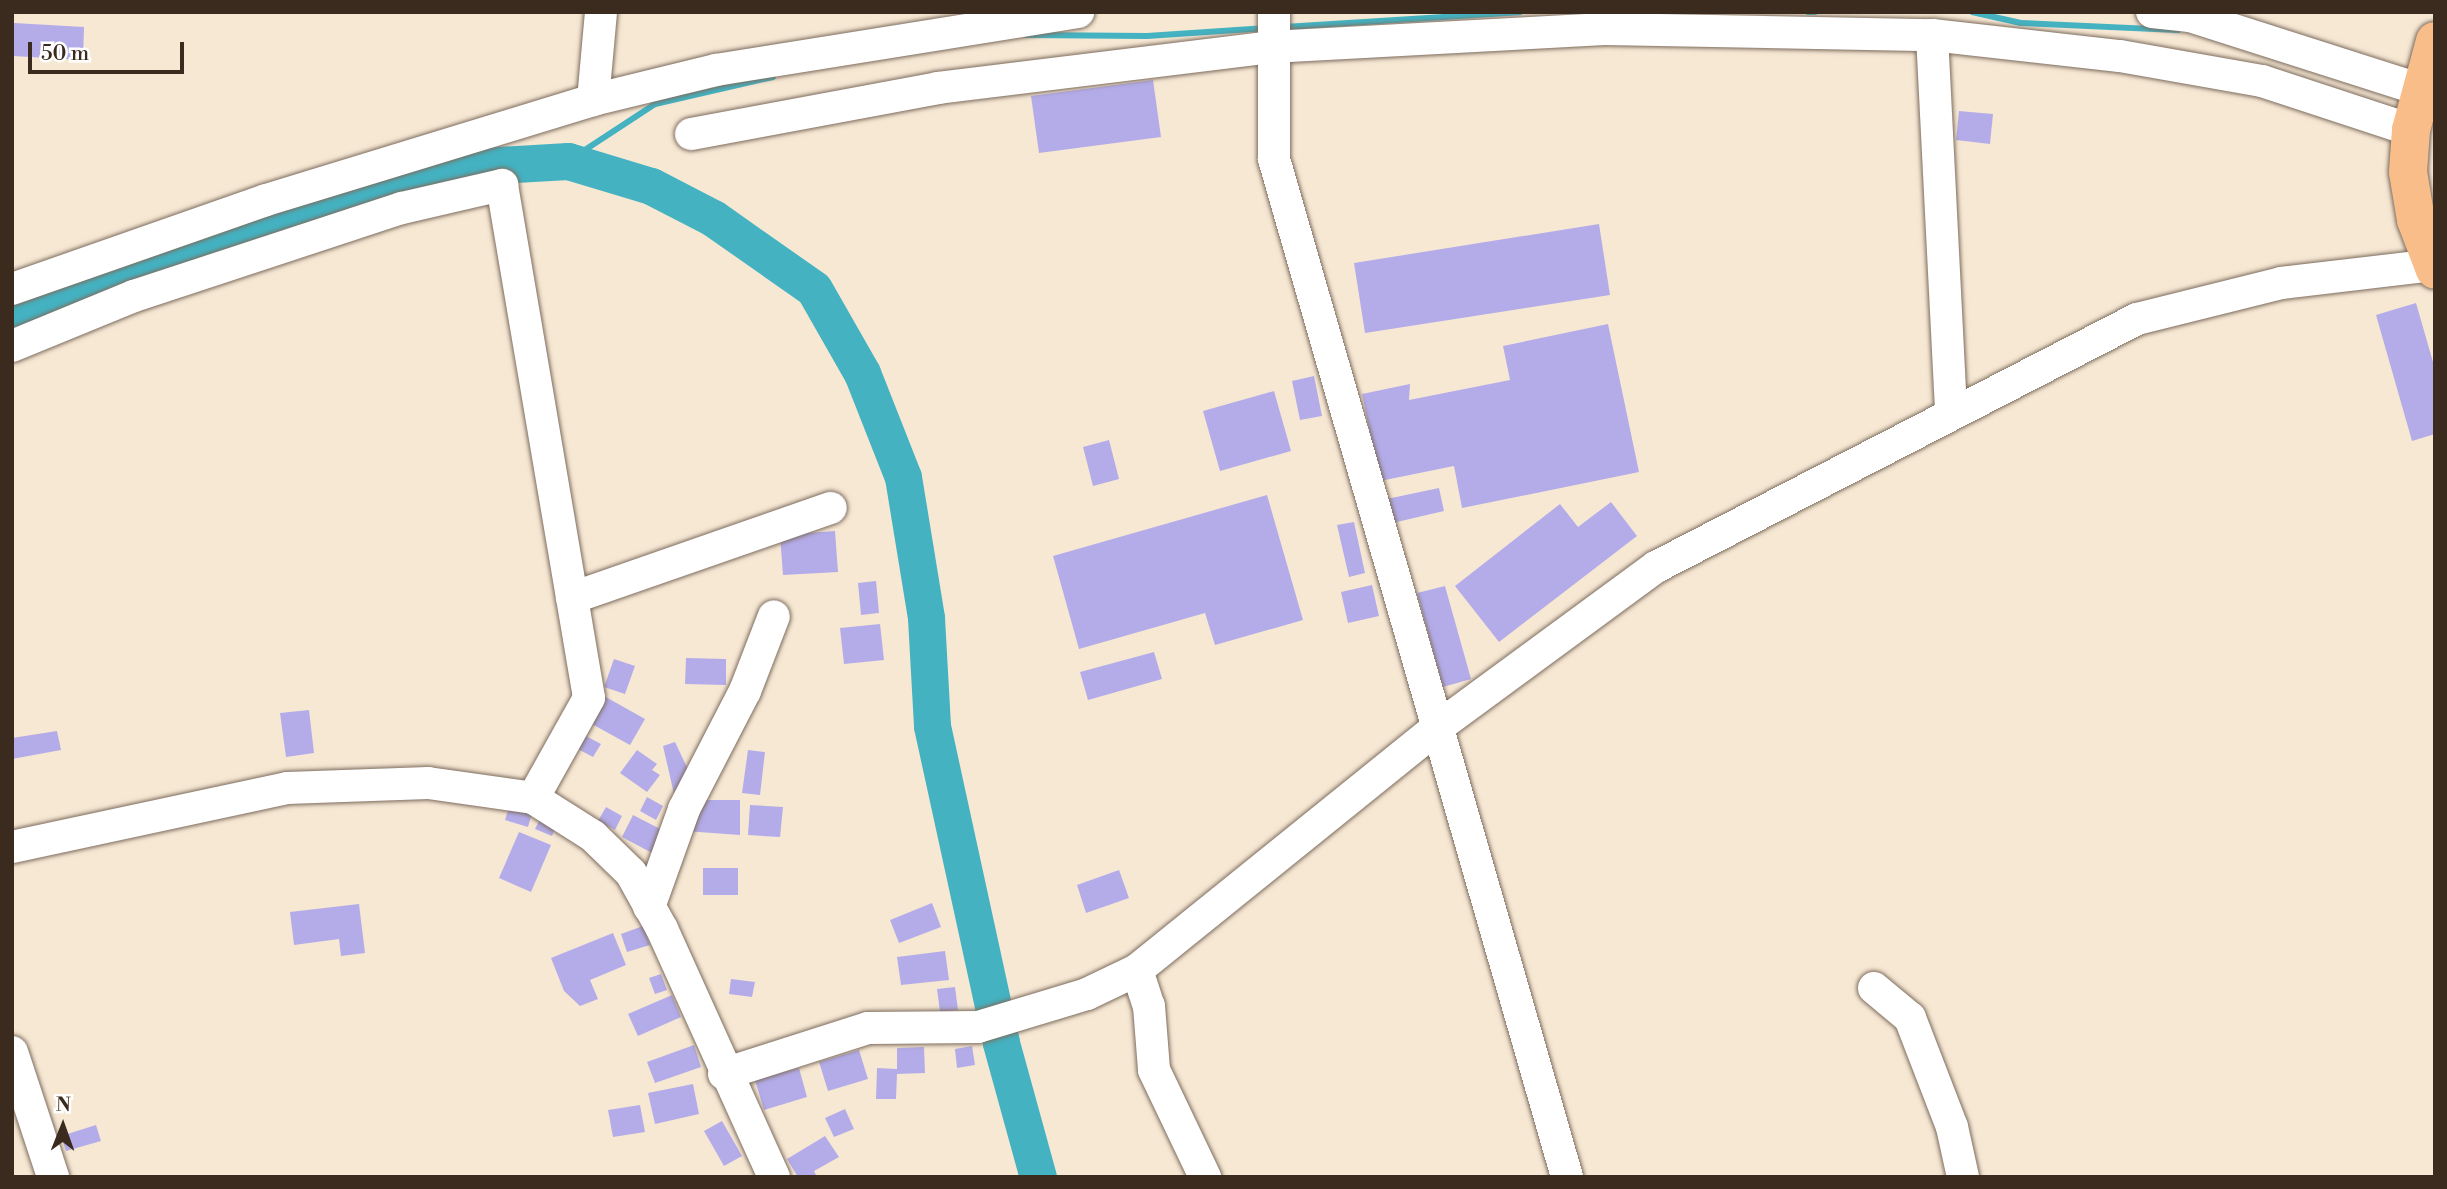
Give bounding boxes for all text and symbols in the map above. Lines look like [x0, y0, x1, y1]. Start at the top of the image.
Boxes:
scale bar [32, 28, 187, 72]
text: 50 m [41, 41, 89, 67]
north arrow [28, 1091, 98, 1161]
text: N [56, 1093, 71, 1117]

